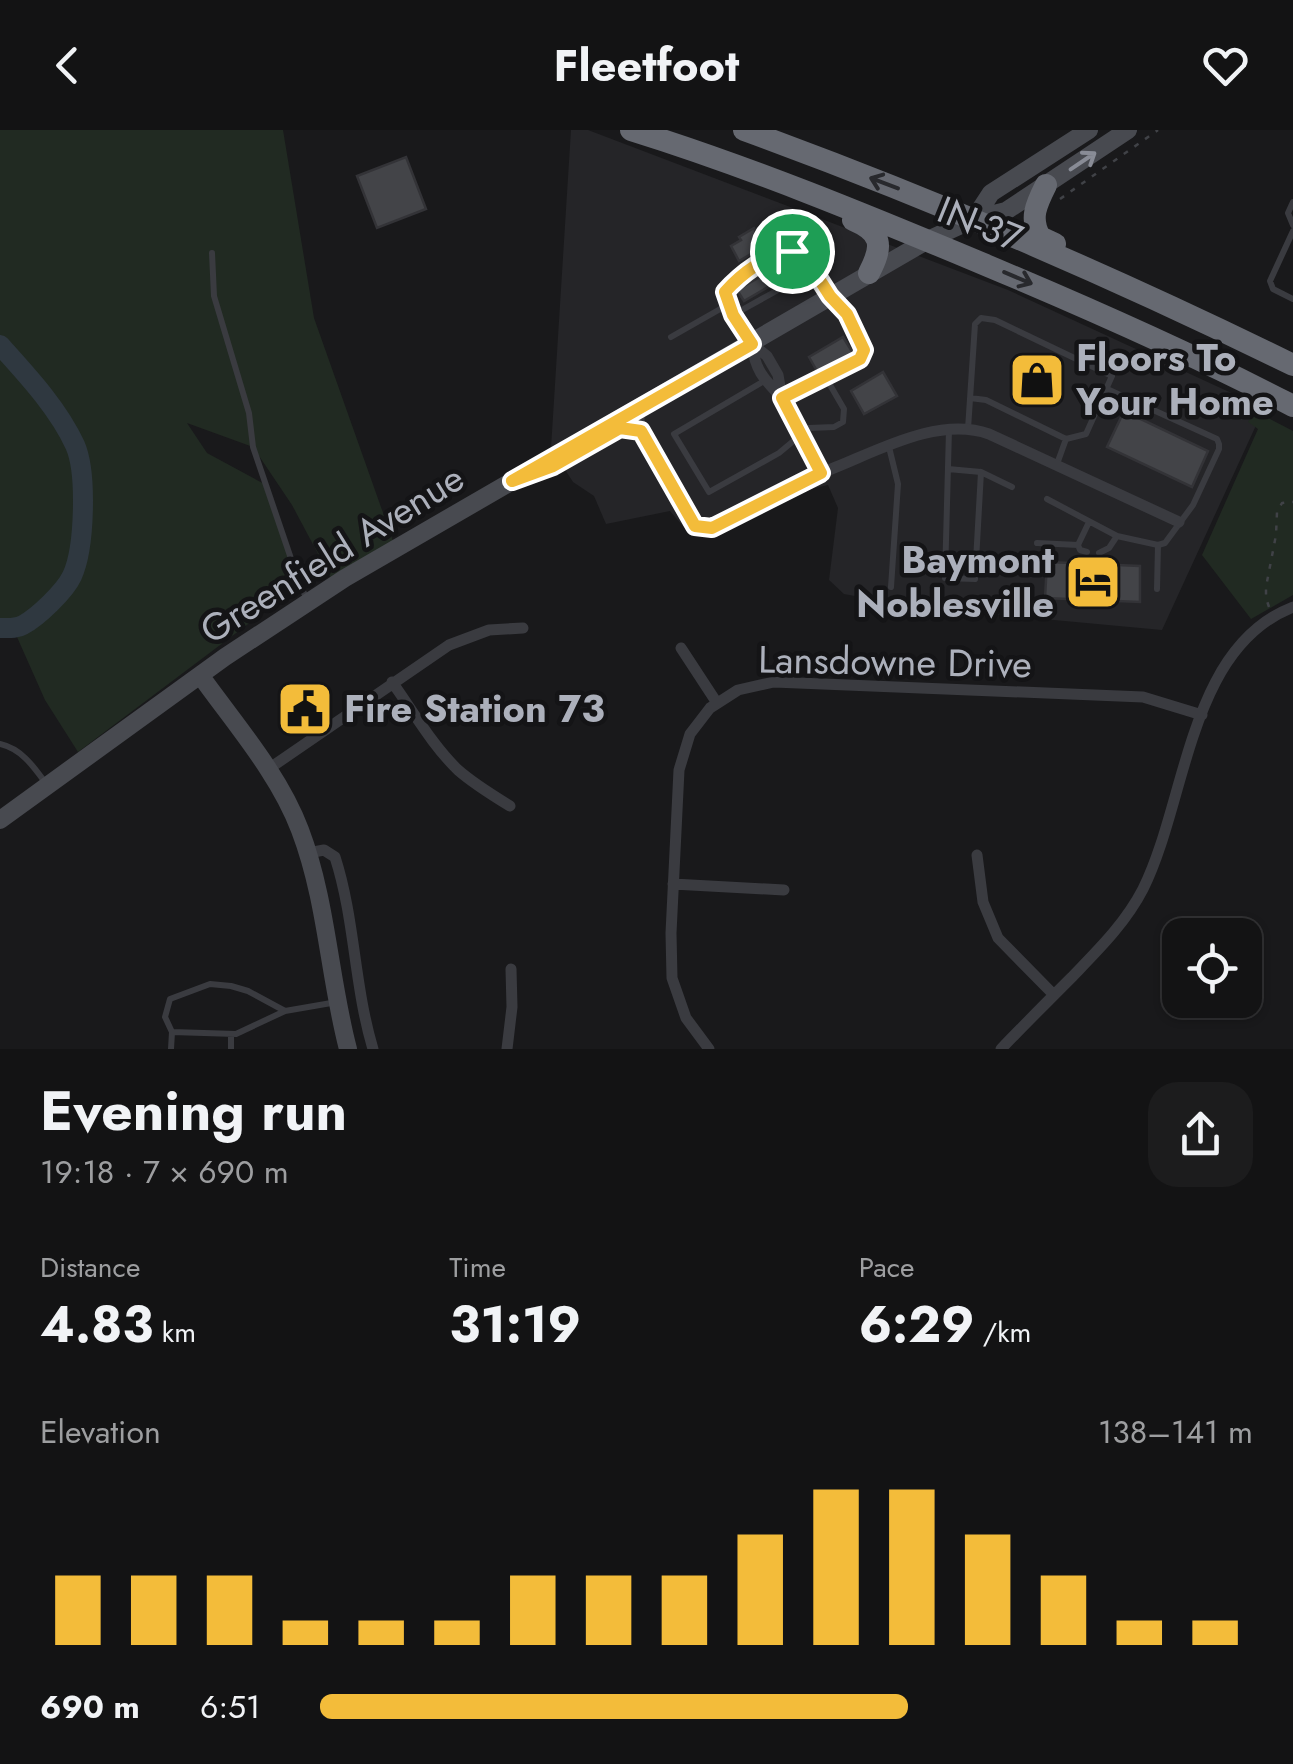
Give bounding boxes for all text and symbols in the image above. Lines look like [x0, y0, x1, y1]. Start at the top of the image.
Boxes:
text: Fleetfoot [554, 33, 739, 98]
icon: back [40, 38, 95, 93]
icon: heart [1198, 38, 1253, 93]
one-way arrow [1068, 151, 1096, 172]
one-way arrow [869, 172, 899, 190]
street label: IN-37 [930, 182, 1031, 265]
pin [750, 209, 835, 294]
icon: arrive [765, 224, 820, 279]
one-way arrow [1002, 270, 1033, 288]
place label: Floors To Your Home [1075, 330, 1274, 429]
shop icon: Floors To Your Home [1007, 350, 1067, 410]
street label: Greenfield Avenue [189, 450, 474, 657]
place label: Baymont Noblesville [856, 532, 1054, 631]
hotel icon: Baymont Noblesville [1063, 552, 1123, 612]
street label: Lansdowne Drive [758, 632, 1032, 691]
public building icon: Fire Station 73 [275, 679, 335, 739]
place label: Fire Station 73 [344, 681, 605, 736]
map controls [1162, 918, 1262, 1018]
button: locate [1162, 918, 1262, 1018]
text: Evening run [40, 1071, 347, 1151]
button: share [1148, 1082, 1253, 1187]
text: 19:18 · 7 × 690 m [40, 1149, 289, 1195]
text: Distance [40, 1247, 140, 1288]
text: Time [449, 1247, 506, 1288]
text: Pace [859, 1247, 914, 1288]
text: 4.83 [40, 1288, 153, 1361]
text: 31:19 [449, 1288, 581, 1361]
text: 6:29 [859, 1288, 974, 1361]
text: km [153, 1312, 196, 1353]
text: /km [974, 1312, 1031, 1353]
text: Elevation [40, 1409, 161, 1455]
text: 138–141 m [1098, 1409, 1253, 1455]
text: 690 m [40, 1684, 140, 1730]
text: 6:51 [200, 1684, 260, 1730]

